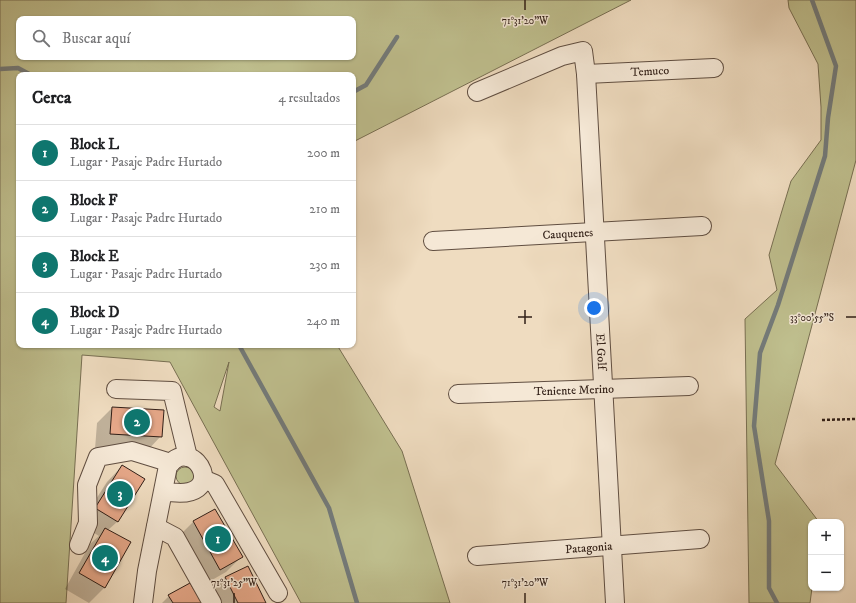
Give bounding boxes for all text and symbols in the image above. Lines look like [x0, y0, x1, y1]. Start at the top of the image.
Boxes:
text: 71°31'20"W [502, 15, 549, 27]
search box [16, 16, 356, 60]
icon: search [30, 27, 52, 49]
text: Buscar aquí [62, 29, 130, 48]
street label: Temuco [630, 63, 670, 79]
text: Cerca [32, 87, 71, 109]
text: 4 resultados [278, 90, 340, 106]
text: Block L [70, 135, 119, 154]
text: 1 [43, 145, 47, 161]
text: 200 m [307, 145, 340, 161]
text: Lugar · Pasaje Padre Hurtado [70, 154, 222, 170]
text: Block F [70, 191, 117, 210]
text: 2 [42, 201, 48, 217]
text: 210 m [309, 201, 340, 217]
text: Lugar · Pasaje Padre Hurtado [70, 210, 222, 226]
street label: Cauquenes [542, 225, 594, 242]
text: Block E [70, 247, 119, 266]
text: 3 [43, 257, 47, 273]
text: 230 m [309, 257, 340, 273]
text: Lugar · Pasaje Padre Hurtado [70, 266, 222, 282]
your location [584, 298, 604, 318]
text: Block D [70, 303, 119, 322]
text: 33°00'55"S [790, 312, 834, 324]
text: 4 [41, 313, 49, 329]
text: 240 m [307, 313, 340, 329]
text: Lugar · Pasaje Padre Hurtado [70, 322, 222, 338]
street label: El Golf [593, 333, 610, 372]
street label: Teniente Merino [534, 381, 614, 399]
pin: 2 [124, 407, 150, 437]
pin: 3 [107, 479, 133, 509]
map controls [808, 519, 844, 591]
button: + [808, 519, 844, 555]
pin: 1 [205, 524, 231, 554]
street label: Patagonia [565, 538, 614, 557]
pin: 4 [92, 543, 118, 573]
button: − [808, 555, 844, 591]
text: 71°31'25"W [211, 577, 258, 589]
text: 71°31'20"W [502, 577, 549, 589]

